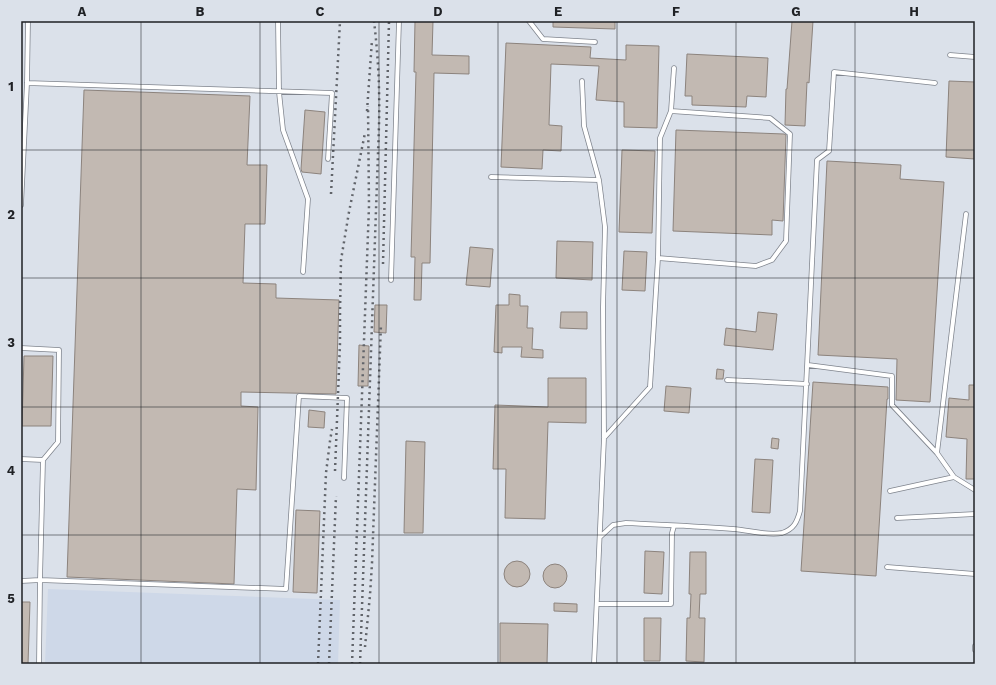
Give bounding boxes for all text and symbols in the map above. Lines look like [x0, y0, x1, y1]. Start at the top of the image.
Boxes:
text: A [78, 4, 87, 19]
text: B [196, 4, 205, 19]
text: C [316, 4, 325, 19]
text: D [433, 4, 443, 19]
text: E [554, 4, 562, 19]
text: F [672, 4, 680, 19]
text: G [791, 4, 801, 19]
text: H [909, 4, 919, 19]
text: 1 [8, 79, 14, 94]
text: 2 [7, 207, 15, 222]
text: 3 [7, 335, 15, 350]
text: 4 [7, 463, 16, 478]
text: 5 [7, 591, 15, 606]

